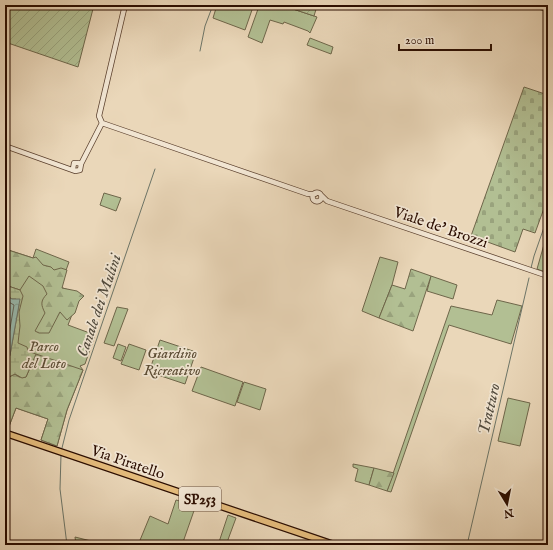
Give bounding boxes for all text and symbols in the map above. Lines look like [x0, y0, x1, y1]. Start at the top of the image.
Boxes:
scale bar [399, 26, 491, 52]
text: 200 m [405, 33, 434, 48]
street label: Viale de' Brozzi [390, 202, 490, 252]
water label: Canale dei Mulini [73, 251, 127, 359]
park label: Parco del Loto [21, 337, 66, 373]
park label: Giardino Ricreativo [144, 344, 201, 380]
water label: Tratturo [474, 382, 506, 437]
street label: Via Piratello [88, 441, 167, 484]
north arrow [487, 484, 527, 524]
road number: SP253 [179, 487, 221, 511]
text: N [502, 505, 515, 521]

